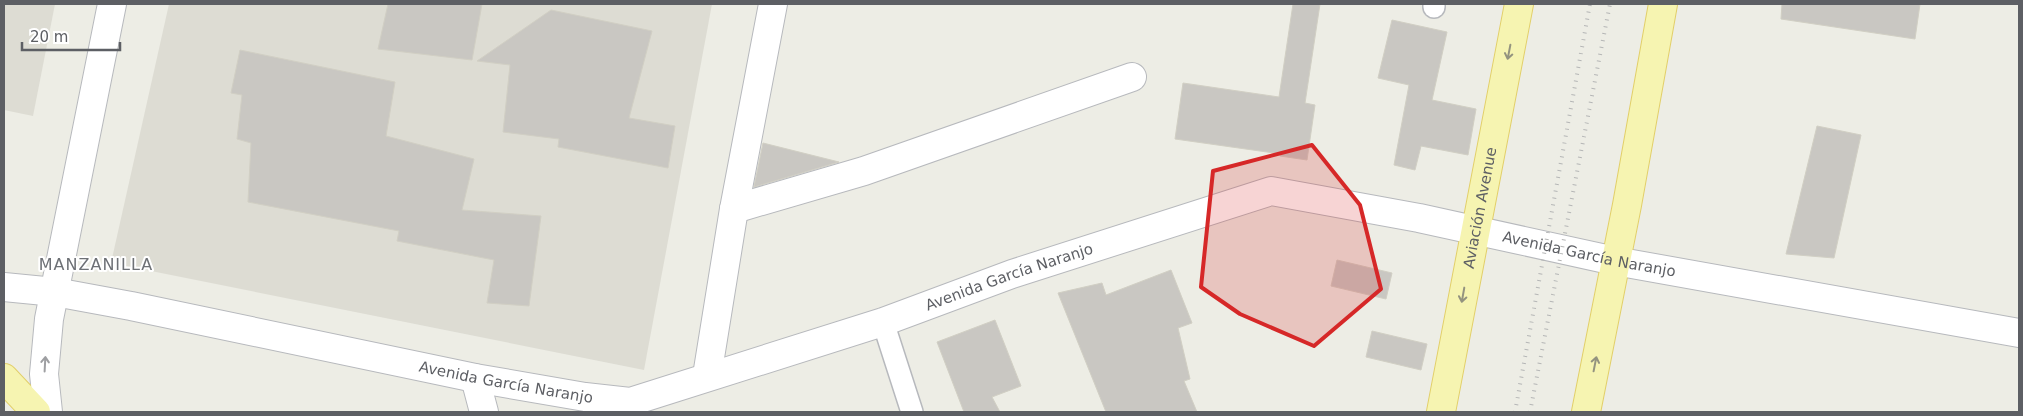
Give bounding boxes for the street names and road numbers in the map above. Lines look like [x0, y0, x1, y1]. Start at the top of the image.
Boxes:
street label: Aviación Avenue [1460, 145, 1500, 270]
street label: Avenida García Naranjo [1501, 228, 1677, 281]
street label: Avenida García Naranjo [923, 240, 1095, 314]
street label: Avenida García Naranjo [417, 358, 594, 407]

